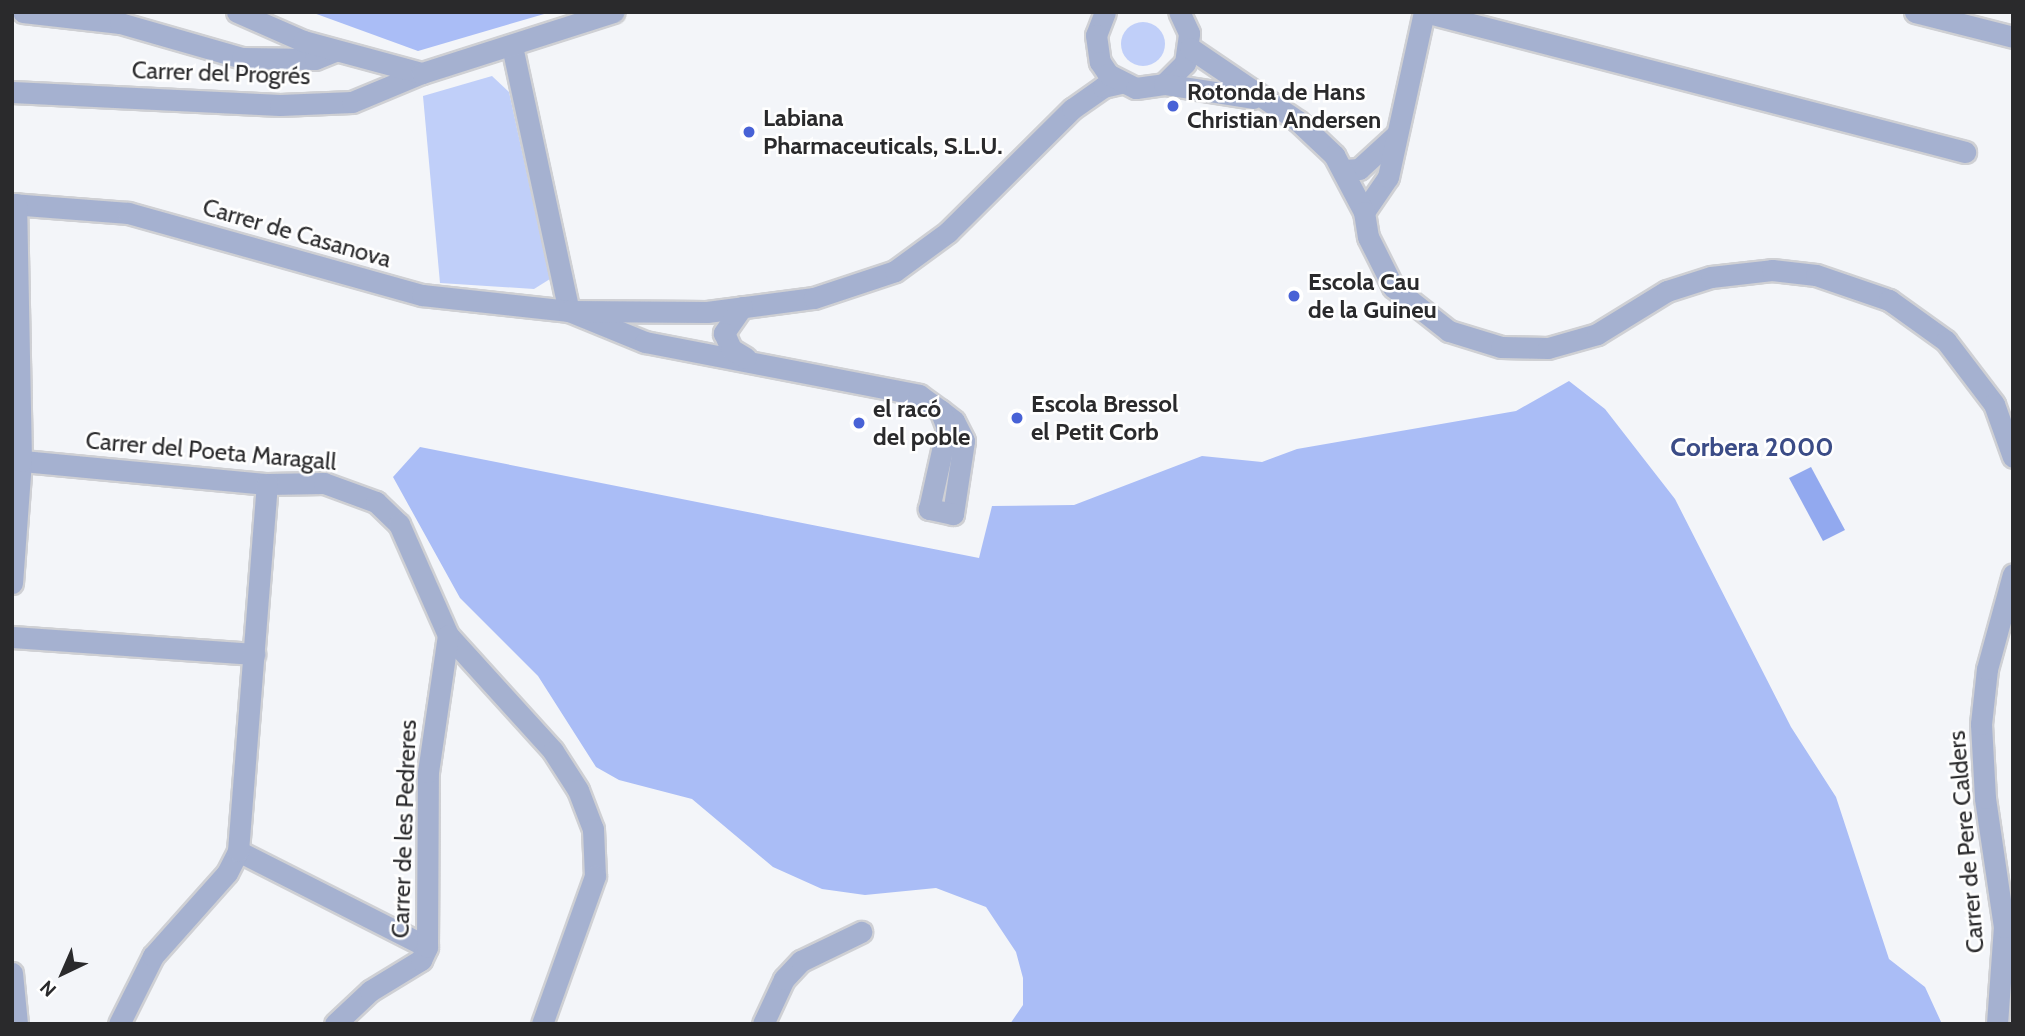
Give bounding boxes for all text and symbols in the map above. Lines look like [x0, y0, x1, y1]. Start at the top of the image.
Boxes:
street label: Carrer del Progrés [131, 55, 311, 91]
place label: Rotonda de Hans Christian Andersen [1187, 78, 1381, 134]
marker: Rotonda de Hans Christian Andersen [1165, 98, 1181, 114]
place label: Labiana Pharmaceuticals, S.L.U. [763, 104, 1003, 160]
marker: Labiana Pharmaceuticals, S.L.U. [741, 124, 757, 140]
street label: Carrer de Casanova [199, 192, 395, 274]
place label: Escola Cau de la Guineu [1308, 268, 1437, 324]
marker: Escola Cau de la Guineu [1286, 288, 1302, 304]
place label: Escola Bressol el Petit Corb [1031, 390, 1178, 446]
place label: el racó del poble [873, 395, 970, 451]
marker: Escola Bressol el Petit Corb [1009, 410, 1025, 426]
marker: el racó del poble [851, 415, 867, 431]
street label: Carrer del Poeta Maragall [84, 426, 338, 476]
district label: Corbera 2000 [1670, 432, 1834, 464]
street label: Carrer de les Pedreres [386, 719, 422, 939]
street label: Carrer de Pere Calders [1942, 730, 1990, 954]
north arrow [28, 938, 98, 1008]
text: N [35, 976, 61, 1001]

